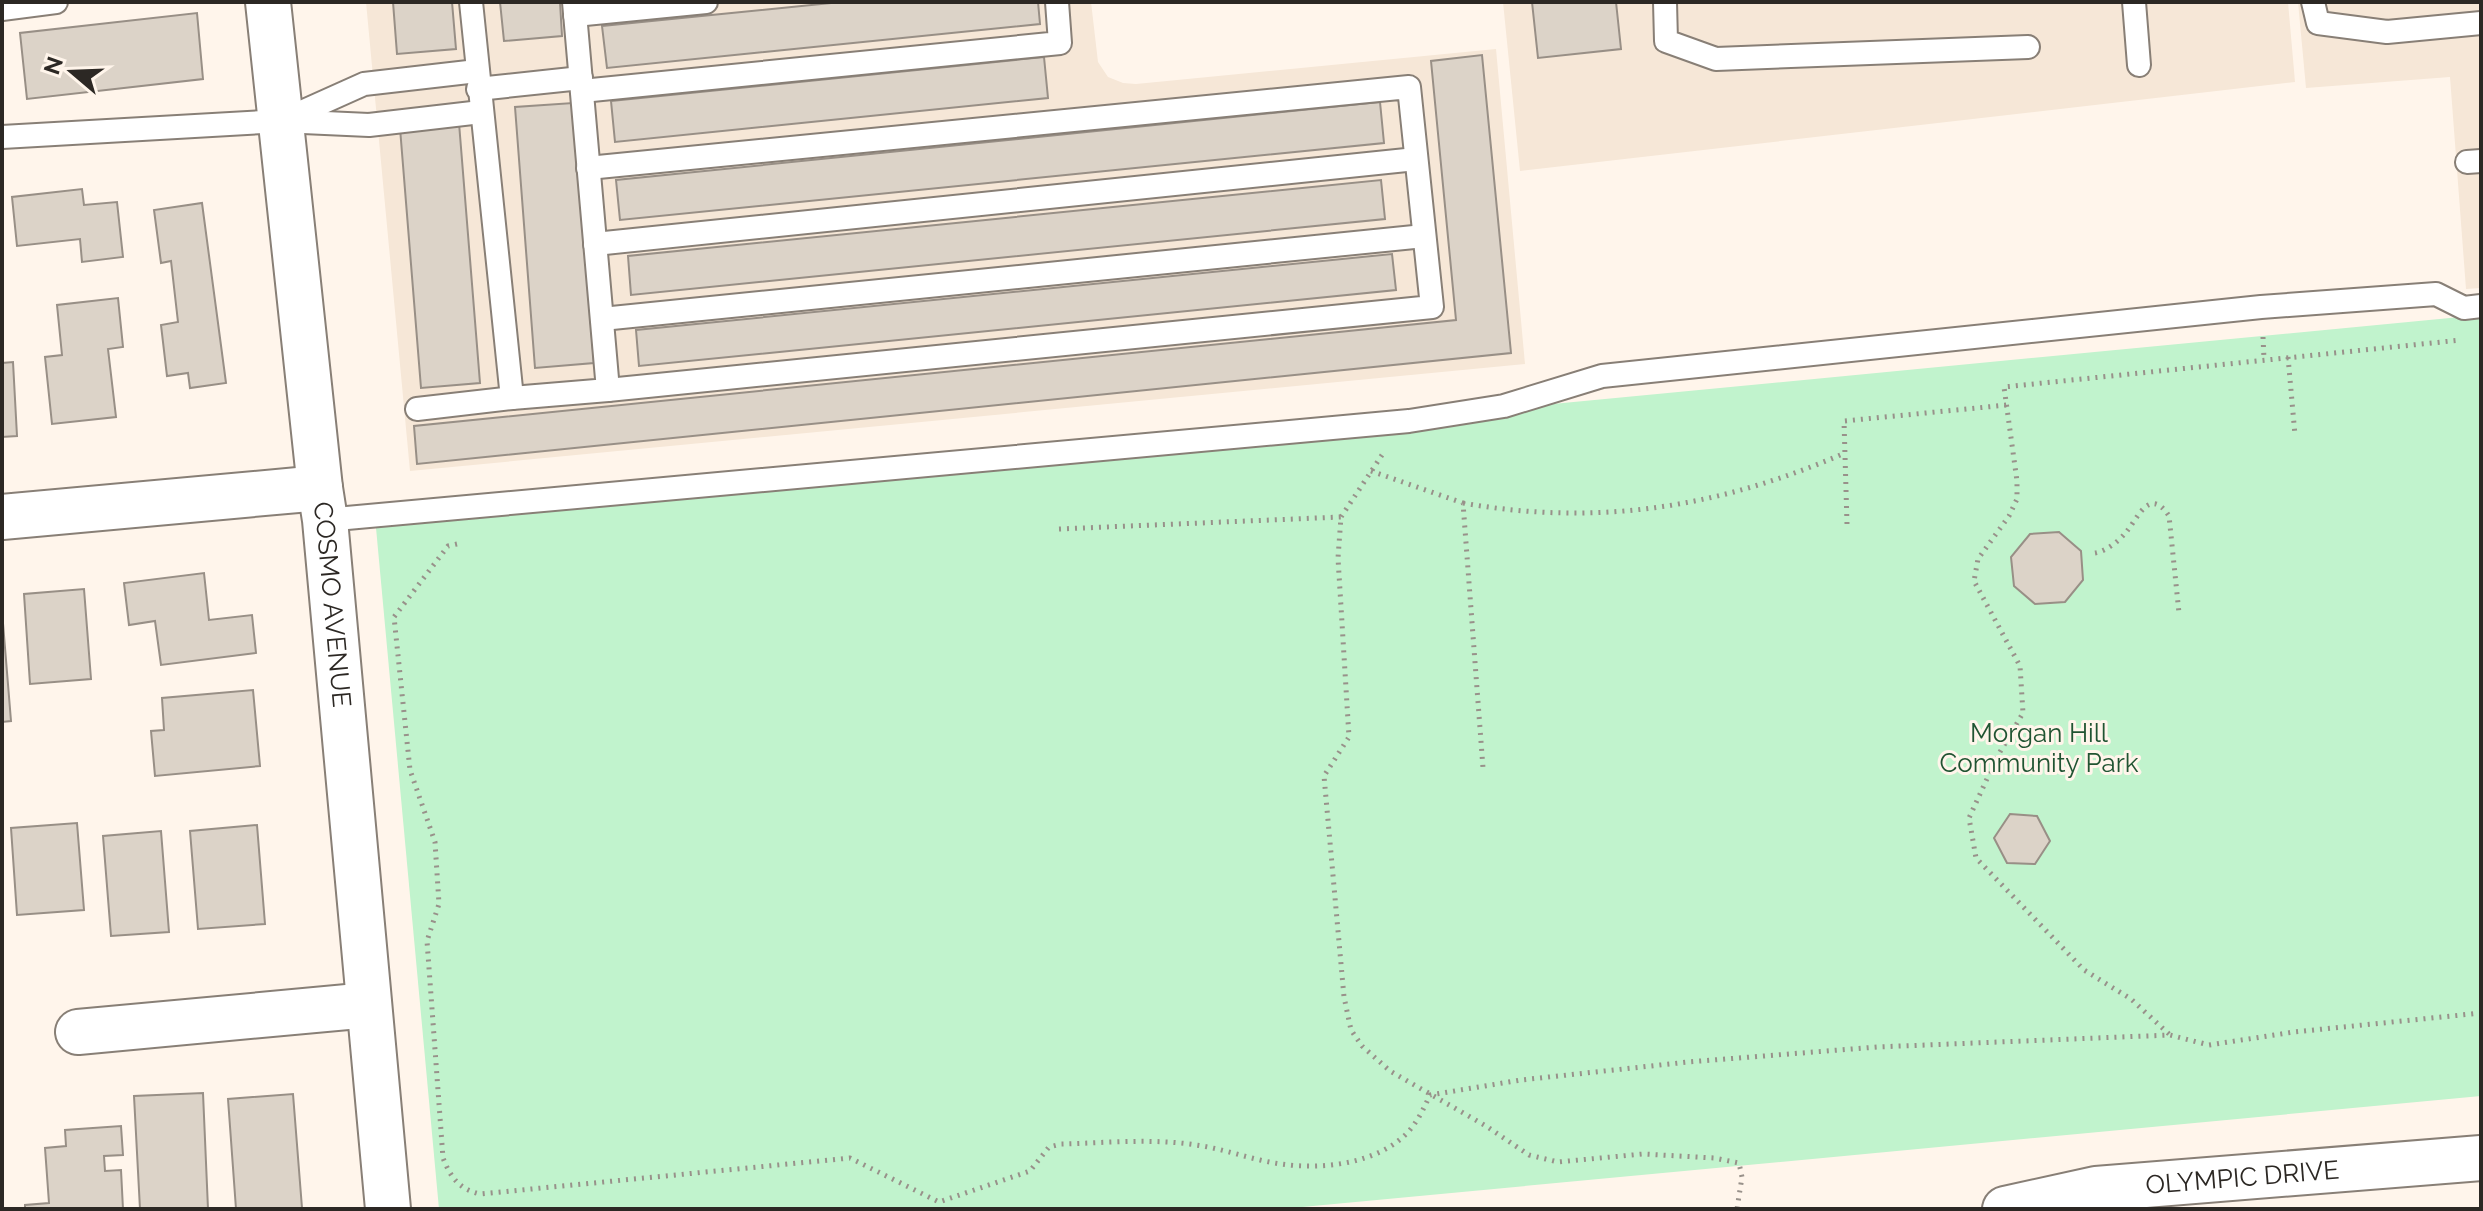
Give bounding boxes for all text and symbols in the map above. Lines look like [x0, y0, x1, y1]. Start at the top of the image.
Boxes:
north arrow [32, 32, 112, 112]
text: N [38, 53, 68, 78]
street label: COSMO AVENUE [307, 500, 357, 709]
park label: Morgan Hill Community Park [1939, 718, 2139, 778]
street label: OLYMPIC DRIVE [2144, 1154, 2340, 1200]

